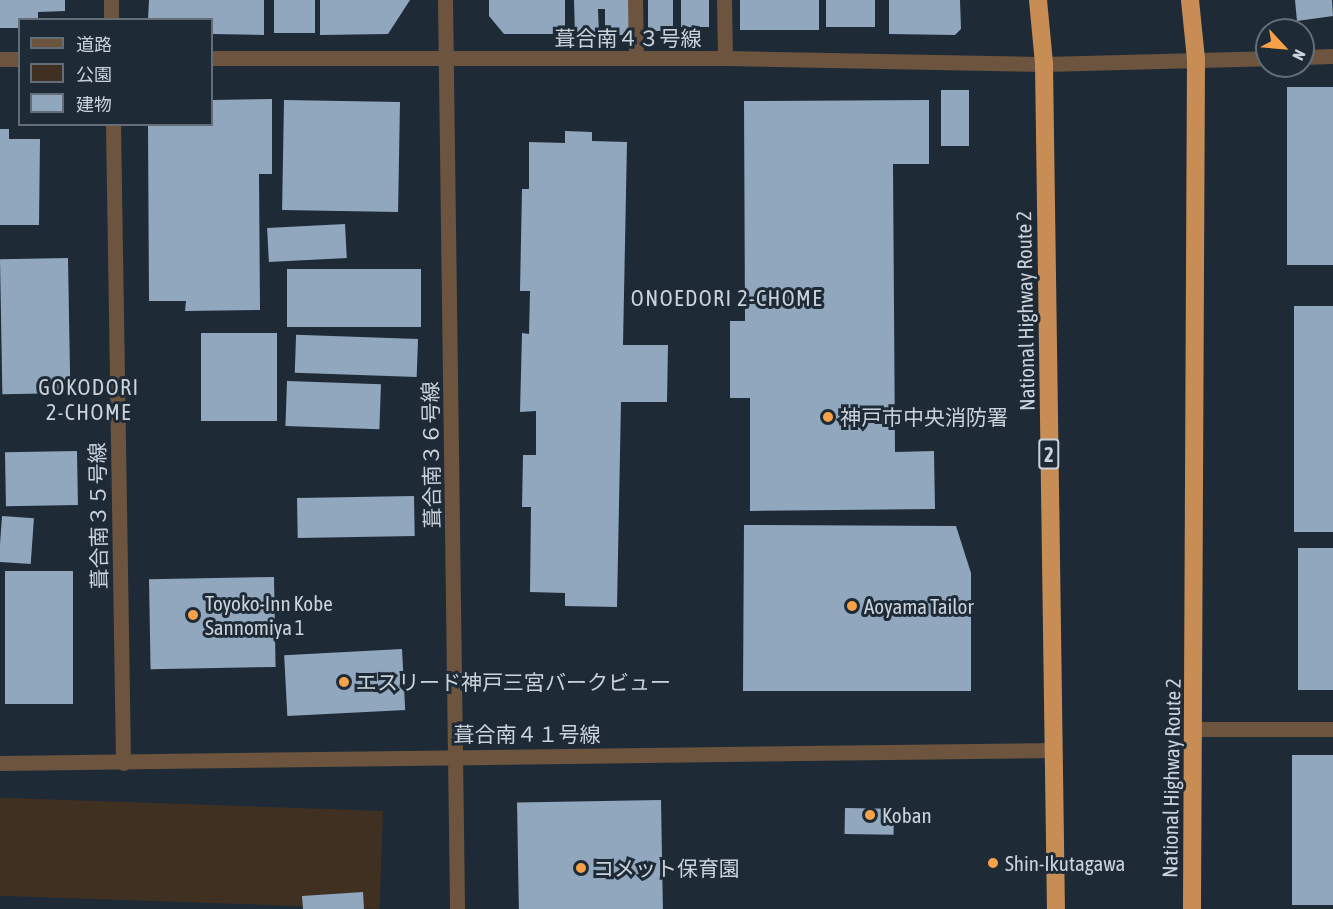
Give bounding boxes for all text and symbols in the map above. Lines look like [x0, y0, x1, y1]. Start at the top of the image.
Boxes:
legend [18, 18, 213, 126]
north arrow [1255, 18, 1315, 78]
street label: 葺合南４３号線 [555, 25, 701, 51]
text: 道路 [76, 34, 112, 55]
text: N [1289, 47, 1310, 63]
text: 公園 [76, 64, 112, 85]
text: 建物 [76, 94, 112, 115]
street label: National Highway Route 2 [1011, 211, 1039, 411]
district label: ONOEDORI 2-CHOME [631, 286, 823, 312]
district label: GOKODORI 2-CHOME [38, 374, 140, 426]
street label: 葺合南３６号線 [417, 381, 445, 529]
place label: 神戸市中央消防署 [840, 404, 1008, 430]
marker: 神戸市中央消防署 [821, 410, 835, 424]
road number: 2 [1037, 437, 1061, 471]
street label: 葺合南３５号線 [84, 442, 112, 590]
place label: Toyoko-Inn Kobe Sannomiya 1 [205, 590, 333, 640]
place label: Aoyama Tailor [864, 593, 974, 619]
marker: Aoyama Tailor [845, 599, 859, 613]
marker: Toyoko-Inn Kobe Sannomiya 1 [186, 608, 200, 622]
place label: エスリード神戸三宮バークビュー [356, 669, 671, 695]
marker: エスリード神戸三宮バークビュー [337, 675, 351, 689]
street label: National Highway Route 2 [1157, 678, 1185, 878]
street label: 葺合南４１号線 [454, 721, 600, 747]
place label: Koban [882, 802, 932, 828]
marker: Koban [863, 808, 877, 822]
place label: Shin-Ikutagawa [1005, 850, 1125, 876]
place label: コメット保育園 [593, 855, 740, 881]
marker: Shin-Ikutagawa [986, 856, 1000, 870]
marker: コメット保育園 [574, 861, 588, 875]

